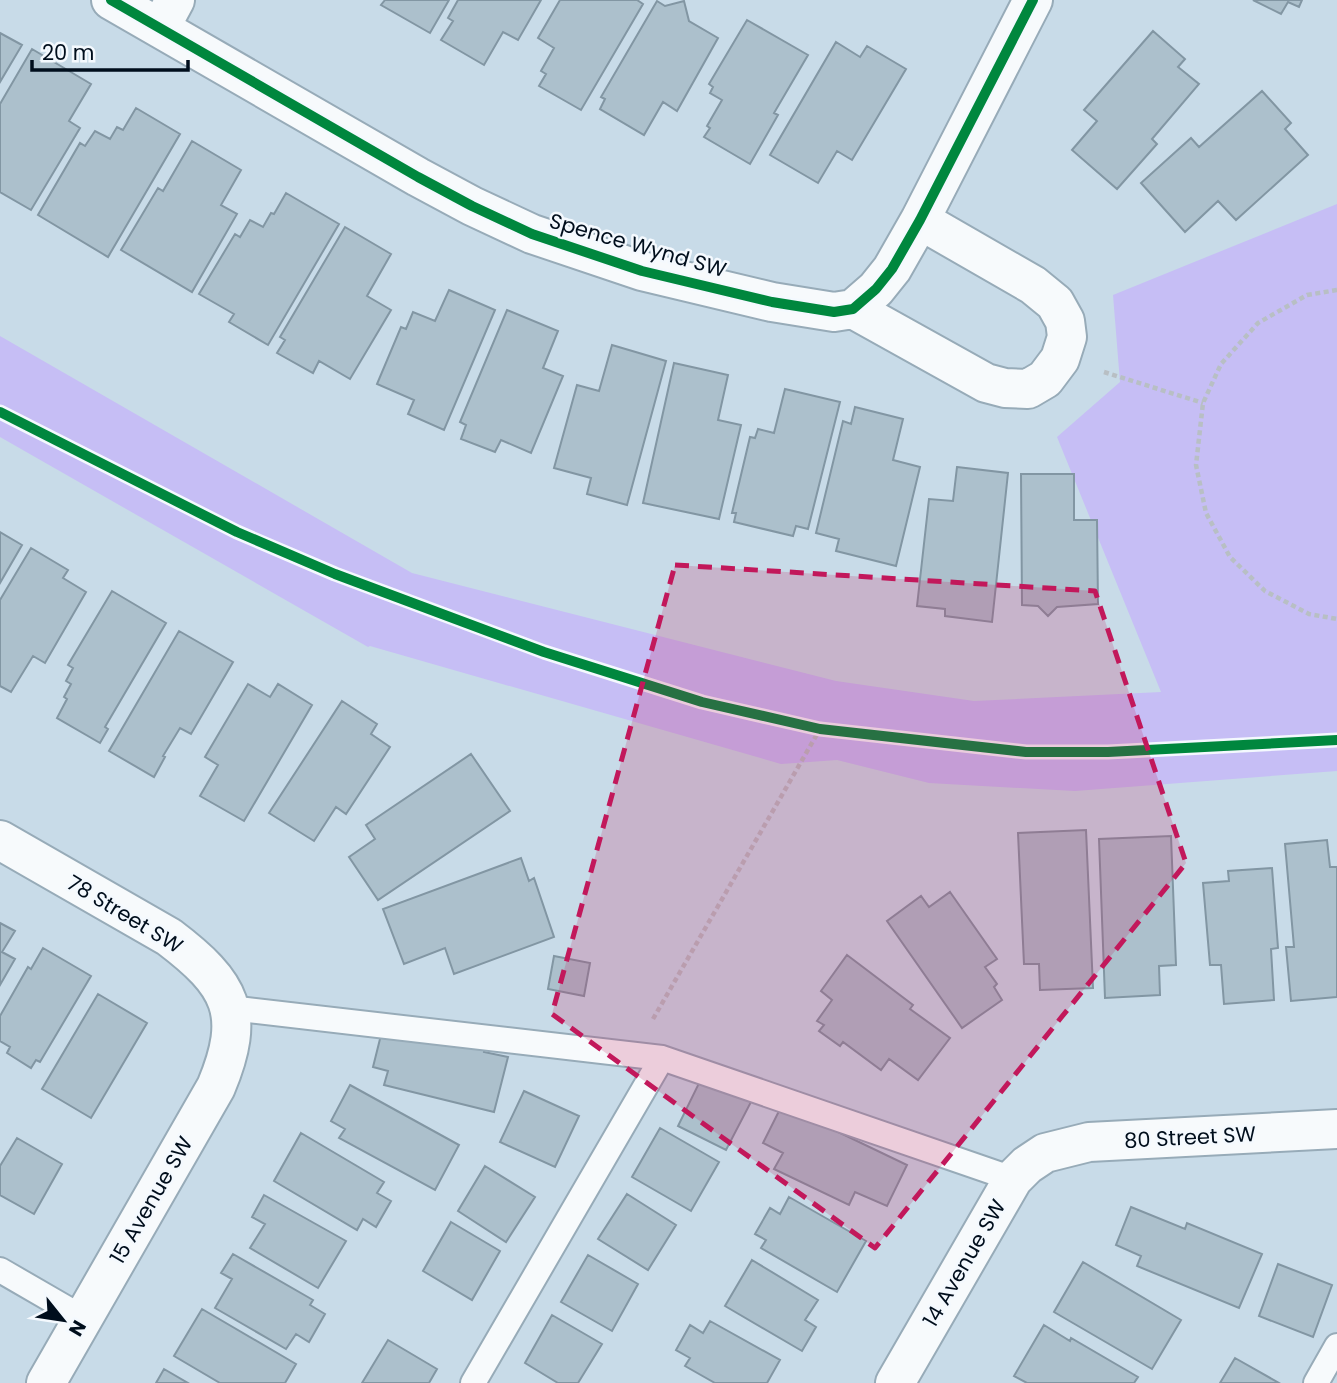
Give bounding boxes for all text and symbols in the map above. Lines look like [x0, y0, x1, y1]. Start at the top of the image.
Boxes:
scale bar [32, 28, 187, 72]
text: 20 m [42, 38, 95, 67]
street label: Spence Wynd SW [546, 206, 730, 284]
street label: 78 Street SW [62, 868, 189, 960]
street label: 80 Street SW [1123, 1119, 1257, 1155]
street label: 15 Avenue SW [103, 1130, 200, 1269]
street label: 14 Avenue SW [916, 1193, 1013, 1332]
north arrow [28, 1285, 98, 1355]
text: N [62, 1315, 93, 1341]

